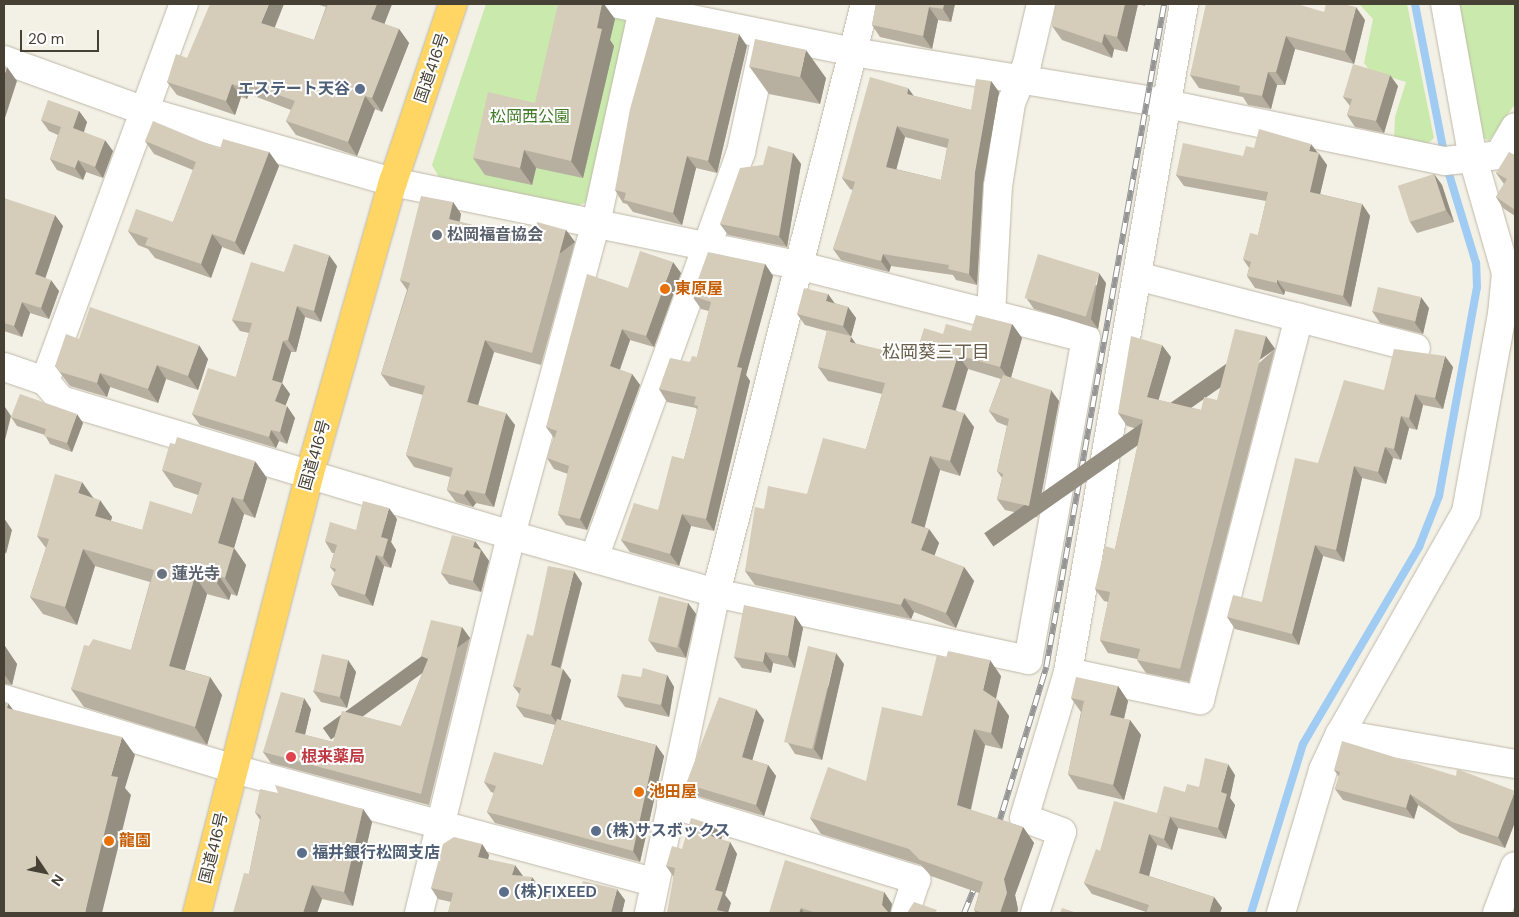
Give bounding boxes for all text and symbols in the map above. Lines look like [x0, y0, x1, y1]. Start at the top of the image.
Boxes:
scale bar [22, 20, 101, 52]
text: 20 m [28, 29, 64, 49]
street label: 国道416号 [411, 30, 453, 106]
place label: エステート天谷 [238, 79, 350, 99]
marker: エステート天谷 [354, 83, 366, 95]
park label: 松岡西公園 [490, 107, 570, 127]
place label: 松岡福音協会 [447, 225, 543, 245]
marker: 松岡福音協会 [431, 229, 443, 241]
place label: 東原屋 [675, 279, 723, 299]
marker: 東原屋 [659, 283, 671, 295]
district label: 松岡葵三丁目 [882, 341, 990, 363]
street label: 国道416号 [296, 417, 334, 493]
place label: 蓮光寺 [172, 564, 220, 584]
marker: 蓮光寺 [156, 568, 168, 580]
place label: 根来薬局 [301, 747, 365, 767]
marker: 根来薬局 [285, 751, 297, 763]
place label: 池田屋 [649, 782, 697, 802]
marker: 池田屋 [633, 786, 645, 798]
street label: 国道416号 [196, 810, 232, 886]
place label: (株)サスボックス [606, 821, 731, 841]
marker: (株)サスボックス [590, 825, 602, 837]
place label: 龍園 [119, 831, 151, 851]
marker: 龍園 [103, 835, 115, 847]
place label: 福井銀行松岡支店 [312, 843, 440, 863]
north arrow [20, 847, 70, 897]
marker: 福井銀行松岡支店 [296, 847, 308, 859]
text: N [47, 871, 68, 890]
place label: (株)FIXEED [514, 882, 597, 902]
marker: (株)FIXEED [498, 886, 510, 898]

